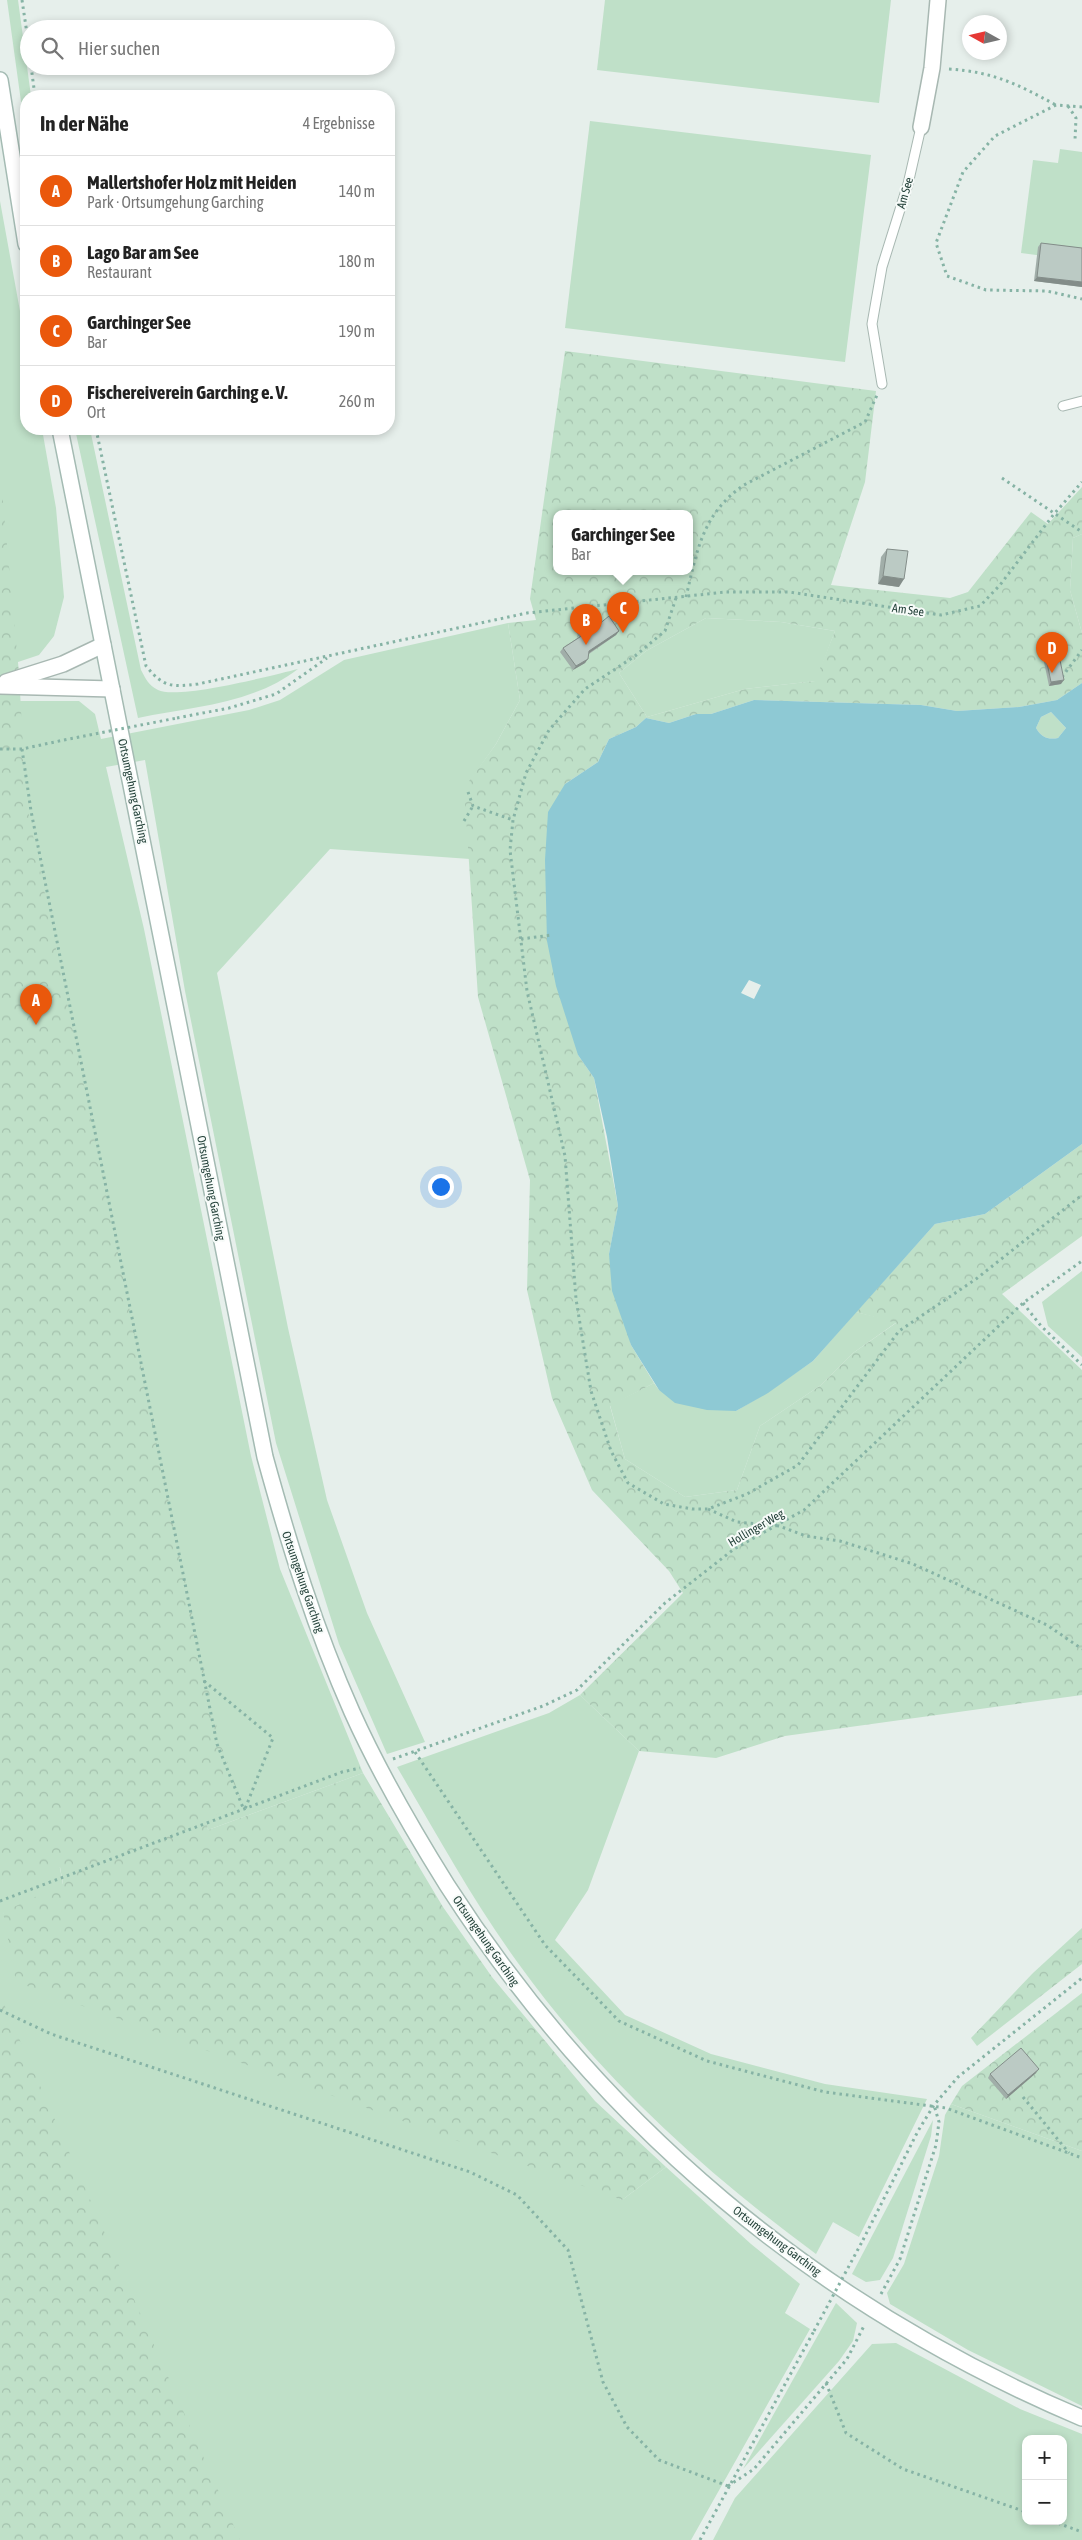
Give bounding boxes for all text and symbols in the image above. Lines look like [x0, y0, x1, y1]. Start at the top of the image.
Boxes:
north arrow [962, 15, 1007, 60]
search box [20, 20, 395, 75]
icon: search [38, 34, 66, 62]
text: Hier suchen [78, 37, 160, 59]
text: In der Nähe [40, 111, 129, 135]
text: 4 Ergebnisse [303, 114, 375, 132]
text: Mallertshofer Holz mit Heiden [87, 171, 296, 193]
street label: Am See [894, 176, 916, 210]
text: A [52, 182, 60, 200]
text: 140 m [339, 182, 375, 200]
text: Park · Ortsumgehung Garching [87, 193, 264, 211]
text: Lago Bar am See [87, 241, 199, 263]
text: B [52, 252, 60, 270]
text: 180 m [339, 252, 375, 270]
text: Restaurant [87, 263, 152, 281]
text: Garchinger See [87, 311, 191, 333]
text: C [52, 322, 60, 340]
text: 190 m [339, 322, 375, 340]
text: Bar [87, 333, 107, 351]
text: Fischereiverein Garching e. V. [87, 381, 288, 403]
text: D [52, 392, 60, 410]
text: 260 m [339, 392, 375, 410]
text: Ort [87, 403, 106, 421]
popup [553, 510, 693, 575]
text: Garchinger See [571, 523, 675, 545]
text: Bar [571, 545, 591, 563]
pin: C [607, 592, 639, 633]
street label: Am See [891, 601, 925, 619]
pin: B [570, 604, 602, 645]
pin: D [1036, 632, 1068, 673]
street label: Ortsumgehung Garching [115, 737, 151, 845]
pin: A [20, 984, 52, 1025]
street label: Ortsumgehung Garching [194, 1134, 228, 1242]
your location [428, 1174, 454, 1200]
street label: Hollinger Weg [726, 1506, 787, 1550]
street label: Ortsumgehung Garching [279, 1529, 327, 1635]
street label: Ortsumgehung Garching [450, 1893, 523, 1989]
street label: Ortsumgehung Garching [730, 2203, 824, 2279]
map controls [1022, 2435, 1067, 2525]
button: + [1022, 2435, 1067, 2480]
button: − [1022, 2480, 1067, 2525]

